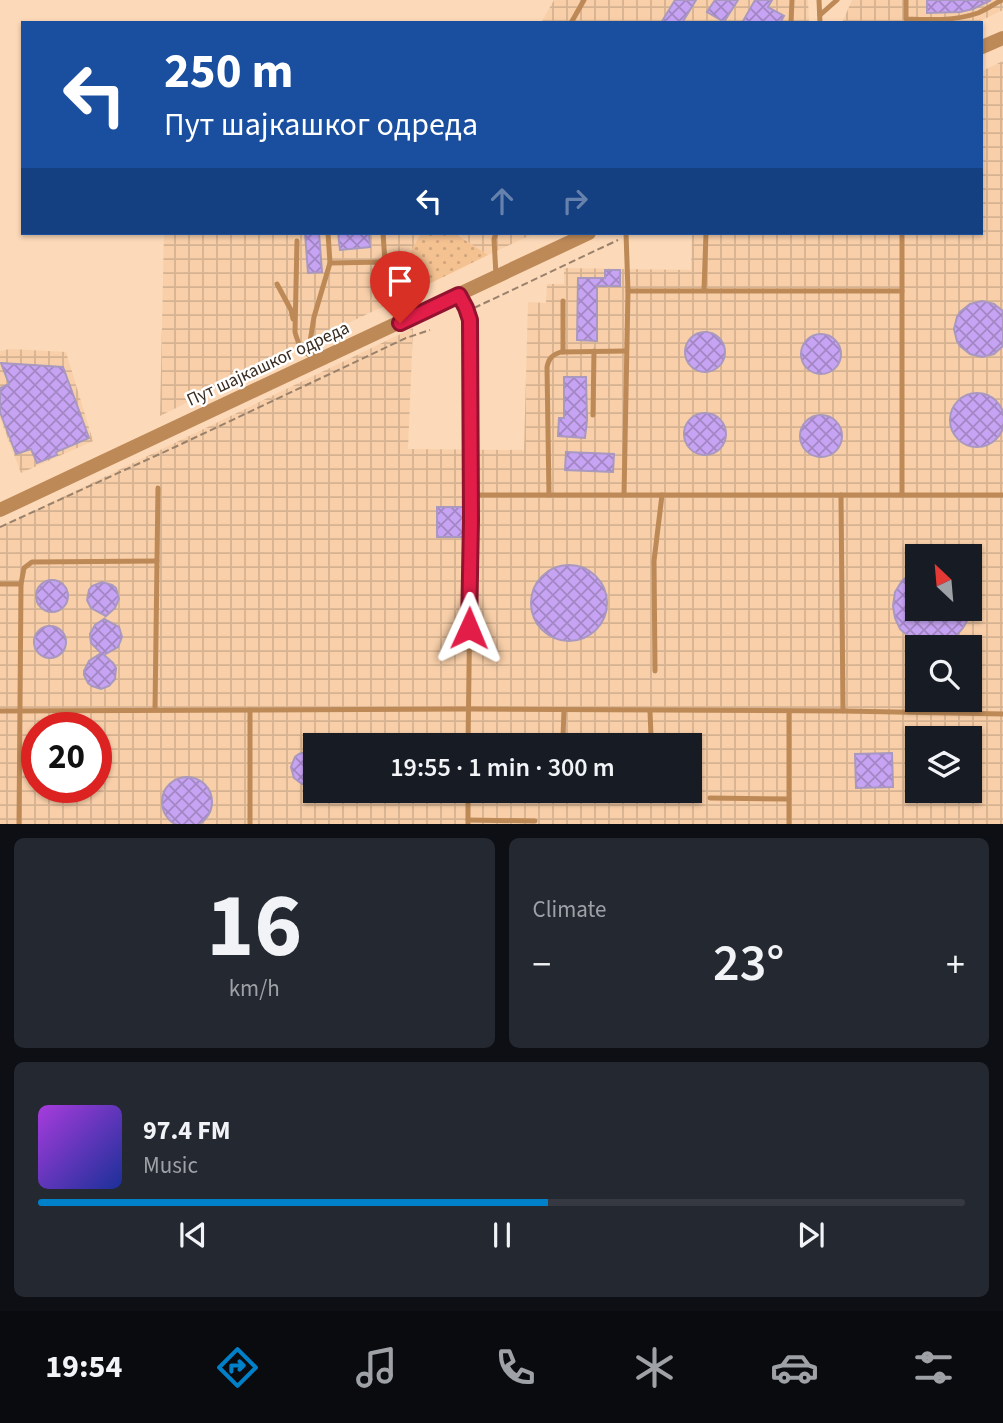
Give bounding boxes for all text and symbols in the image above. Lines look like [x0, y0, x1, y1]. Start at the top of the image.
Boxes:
text: 250 m [164, 37, 293, 107]
icon: left [49, 49, 140, 140]
text: Пут шајкашког одреда [164, 102, 478, 148]
icon: left [410, 182, 448, 220]
icon: ahead [483, 182, 521, 220]
icon: right [556, 182, 594, 220]
pin [370, 251, 430, 323]
icon: arrive [381, 262, 419, 300]
street label: Пут шајкашког одреда [183, 315, 353, 413]
north arrow [905, 544, 982, 621]
map controls [905, 544, 982, 803]
position arrow [432, 591, 506, 665]
button: search [905, 635, 982, 712]
speed limit sign: 20 [21, 712, 112, 803]
button: layers [905, 726, 982, 803]
text: 19:55 · 1 min · 300 m [390, 749, 615, 786]
text: 16 [206, 862, 302, 991]
text: Climate [533, 893, 606, 926]
text: 23° [713, 927, 784, 1001]
text: − [533, 938, 551, 992]
text: + [946, 938, 965, 992]
text: km/h [229, 972, 280, 1005]
text: 97.4 FM [143, 1112, 231, 1149]
text: Music [143, 1149, 198, 1182]
icon: previous [174, 1216, 212, 1254]
icon: pause [483, 1216, 521, 1254]
icon: next [792, 1216, 830, 1254]
icon: directions [213, 1343, 262, 1392]
icon: music [352, 1343, 401, 1392]
icon: phone [491, 1343, 540, 1392]
icon: climate [630, 1343, 679, 1392]
icon: car [770, 1343, 819, 1392]
icon: filters [909, 1343, 958, 1392]
text: 19:54 [45, 1344, 122, 1390]

